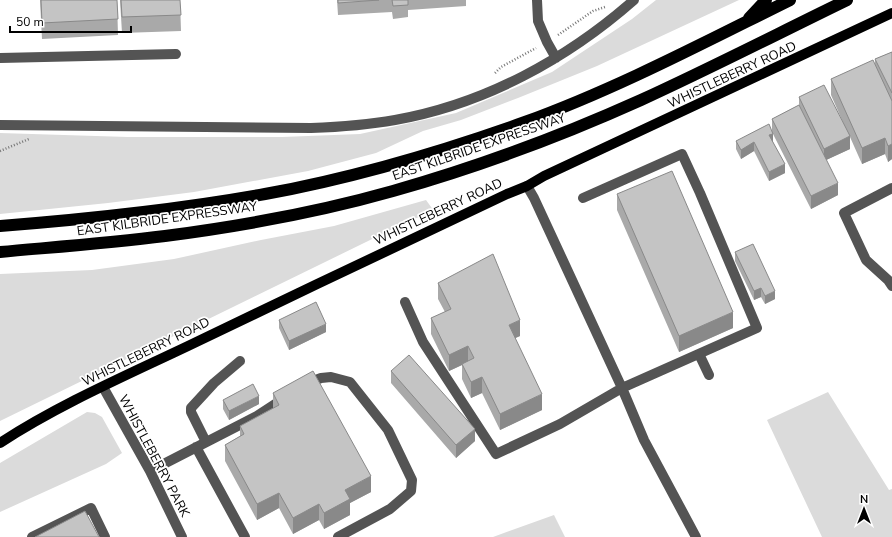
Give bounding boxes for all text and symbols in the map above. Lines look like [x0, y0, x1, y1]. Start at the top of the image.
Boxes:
scale bar [10, 8, 131, 34]
text: 50 m [16, 14, 44, 30]
street label: WHISTLEBERRY ROAD [665, 37, 799, 113]
street label: EAST KILBRIDE EXPRESSWAY [390, 109, 568, 185]
street label: WHISTLEBERRY ROAD [371, 174, 505, 250]
street label: EAST KILBRIDE EXPRESSWAY [76, 197, 259, 241]
street label: WHISTLEBERRY ROAD [79, 313, 213, 391]
street label: WHISTLEBERRY PARK [114, 392, 194, 521]
north arrow [844, 489, 884, 529]
text: N [860, 492, 868, 507]

